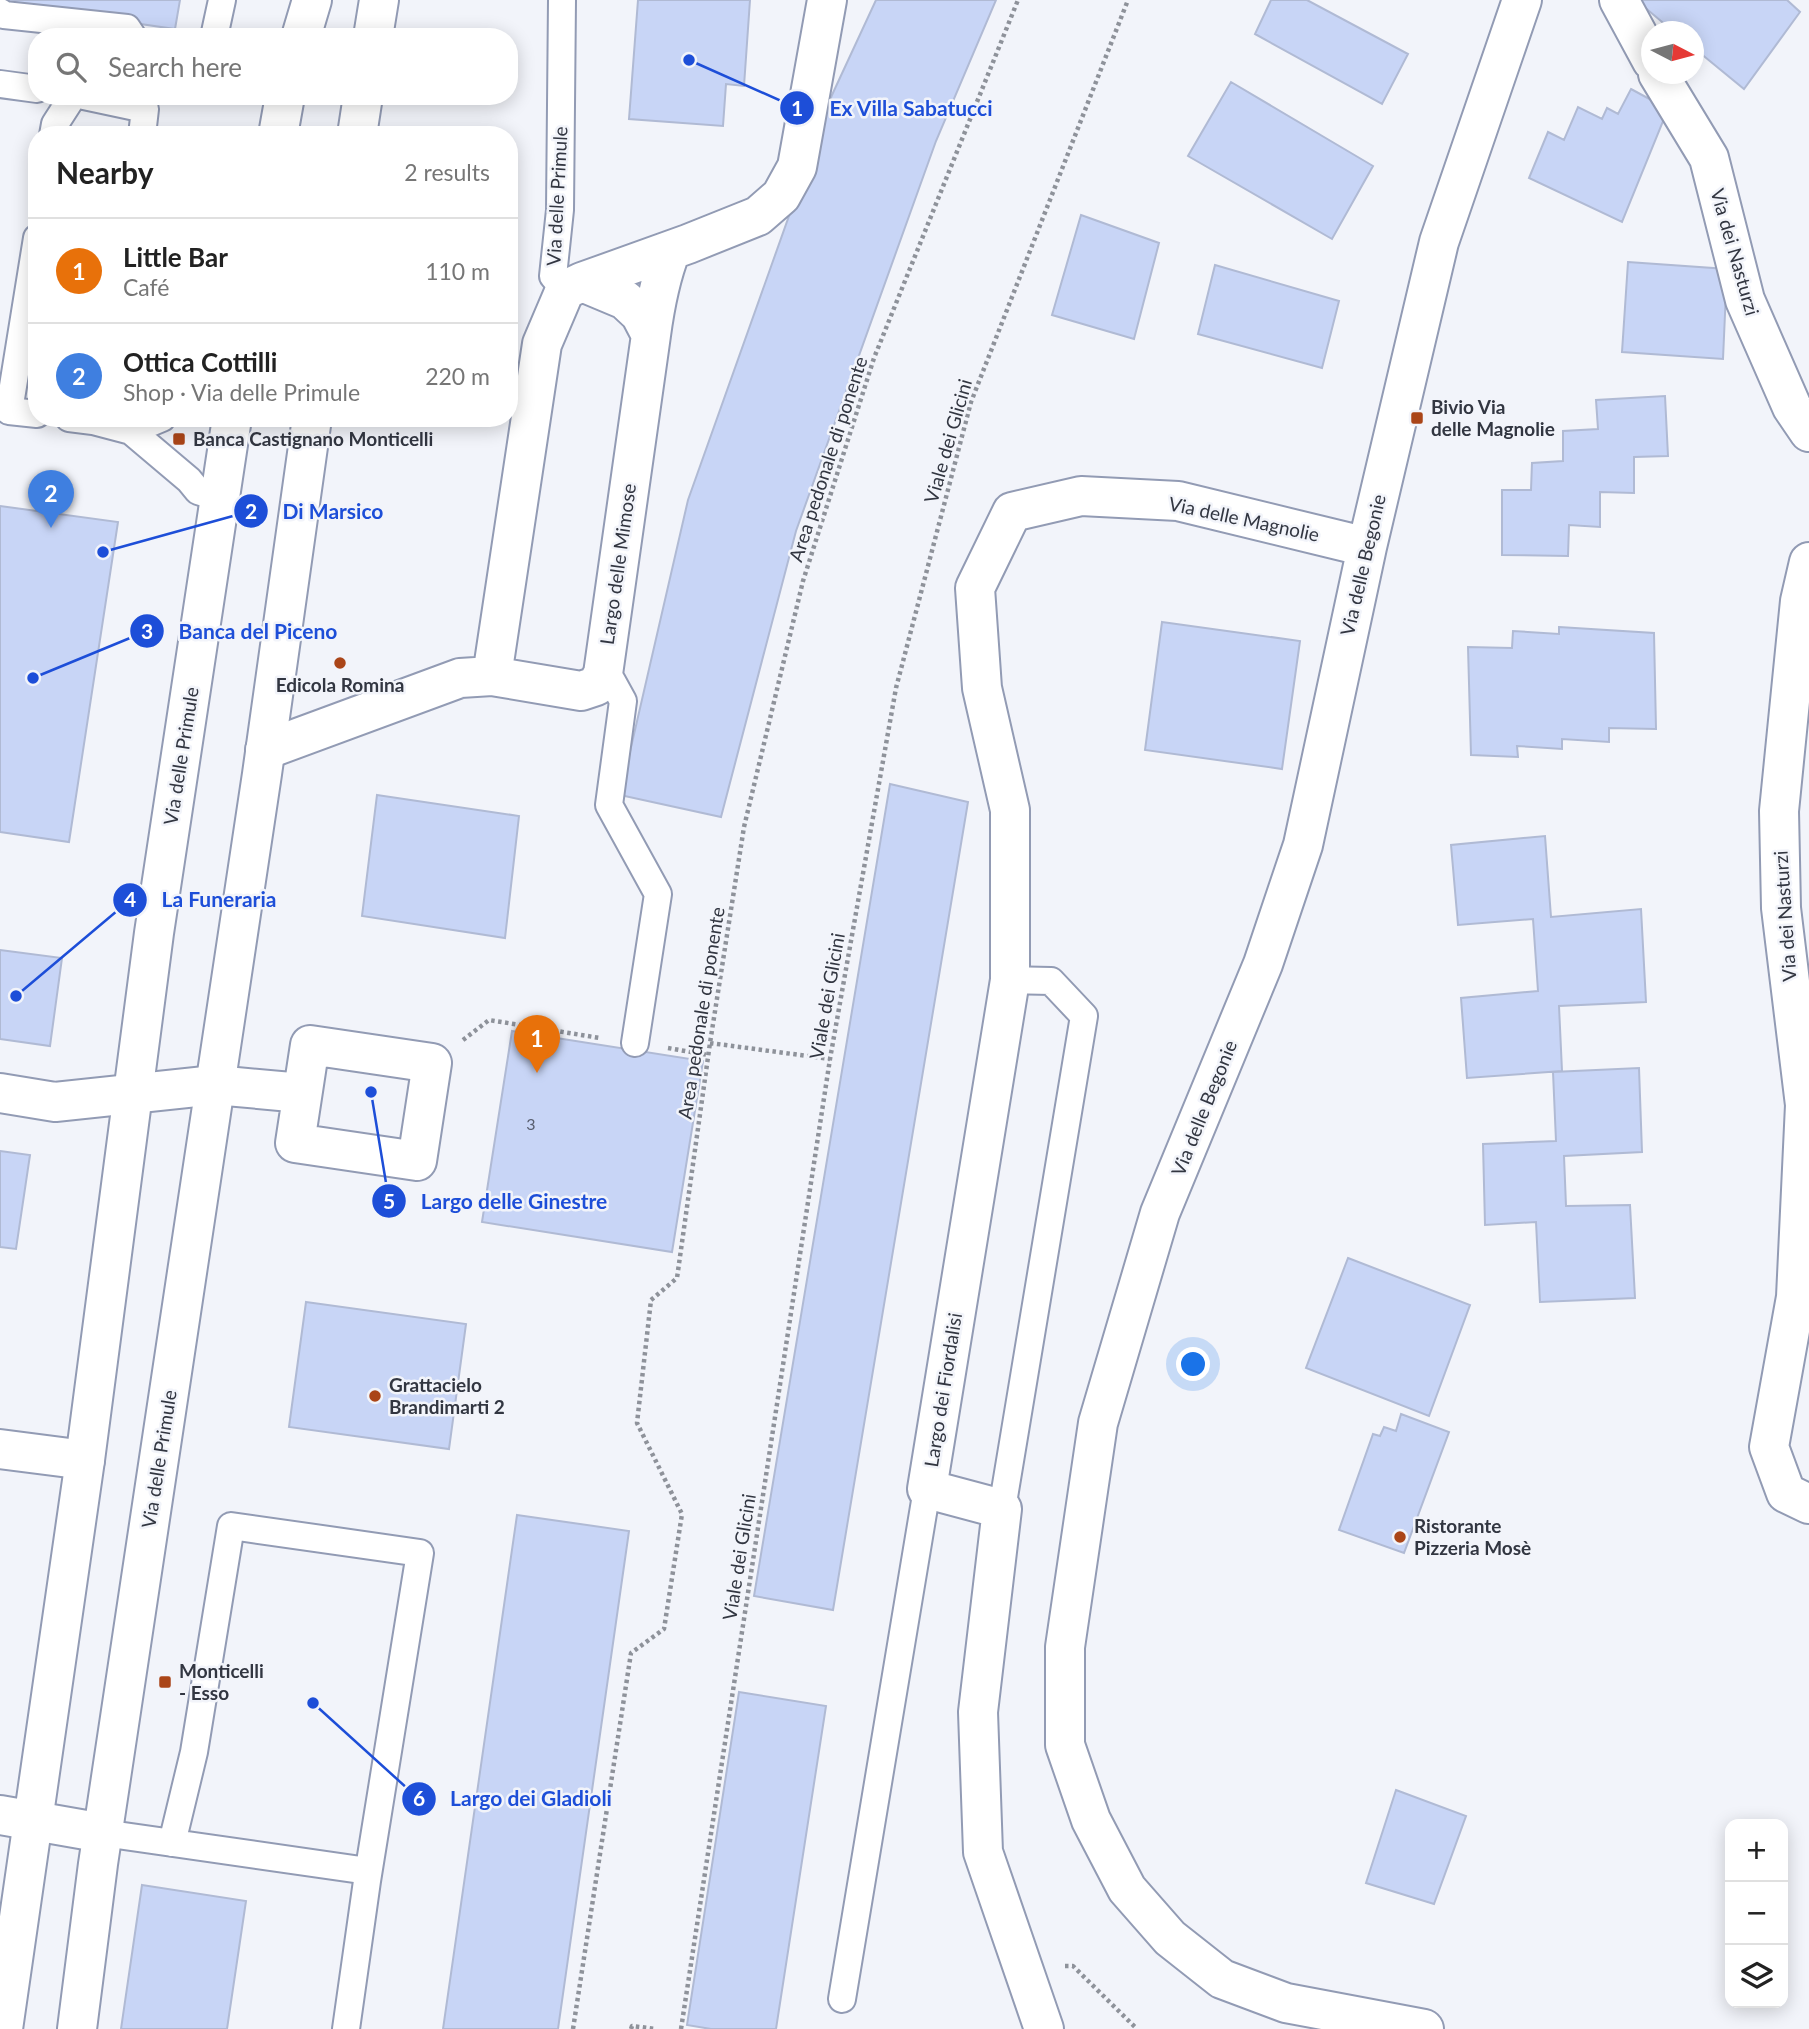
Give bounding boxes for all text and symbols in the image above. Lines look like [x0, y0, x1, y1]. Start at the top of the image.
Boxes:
north arrow [1641, 21, 1704, 84]
search box [28, 28, 518, 105]
icon: search [52, 48, 90, 86]
text: Search here [108, 51, 242, 83]
callout: Ex Villa Sabatucci [780, 87, 1007, 129]
text: 1 [791, 95, 803, 120]
text: Ex Villa Sabatucci [830, 95, 992, 120]
street label: Via delle Primule [541, 126, 572, 266]
text: Nearby [56, 154, 154, 190]
text: 2 results [404, 158, 490, 186]
street label: Via dei Nasturzi [1706, 186, 1765, 318]
text: Little Bar [123, 241, 228, 273]
text: 1 [72, 257, 86, 285]
text: 110 m [425, 257, 490, 285]
text: Café [123, 273, 169, 301]
text: Ottica Cottilli [123, 346, 277, 378]
street label: Area pedonale di ponente [783, 353, 872, 564]
text: 2 [72, 362, 86, 390]
text: 220 m [425, 362, 490, 390]
street label: Viale dei Glicini [919, 376, 976, 506]
text: Shop · Via delle Primule [123, 378, 360, 406]
place label: Bivio Via delle Magnolie [1431, 395, 1555, 440]
marker: Bivio Via delle Magnolie [1409, 410, 1425, 426]
place label: Banca Castignano Monticelli [193, 427, 433, 450]
marker: Banca Castignano Monticelli [171, 431, 187, 447]
pin: 2 [28, 470, 74, 528]
street label: Largo delle Mimose [595, 482, 640, 646]
callout: Di Marsico [233, 490, 397, 532]
street label: Via delle Magnolie [1167, 491, 1322, 546]
street label: Via delle Begonie [1335, 492, 1390, 638]
text: 2 [245, 498, 257, 523]
text: Di Marsico [283, 498, 383, 523]
callout: Banca del Piceno [129, 610, 351, 652]
text: 3 [141, 618, 153, 643]
text: Banca del Piceno [179, 618, 337, 643]
marker: Edicola Romina [332, 655, 348, 671]
place label: Edicola Romina [276, 673, 404, 696]
street label: Via delle Primule [158, 685, 203, 827]
street label: Via dei Nasturzi [1768, 850, 1801, 982]
callout: La Funeraria [112, 879, 290, 921]
text: 4 [124, 886, 136, 911]
text: La Funeraria [162, 886, 276, 911]
street label: Area pedonale di ponente [672, 905, 729, 1121]
street label: Viale dei Glicini [804, 931, 849, 1061]
pin: 1 [514, 1015, 560, 1073]
street label: Via delle Begonie [1166, 1037, 1241, 1179]
house number: 3 [526, 1114, 536, 1133]
callout: Largo delle Ginestre [372, 1180, 621, 1222]
text: 5 [383, 1188, 395, 1213]
text: Largo delle Ginestre [421, 1188, 607, 1213]
street label: Largo dei Fiordalisi [919, 1311, 966, 1469]
your location [1176, 1347, 1210, 1381]
place label: Grattacielo Brandimarti 2 [389, 1373, 505, 1418]
street label: Via delle Primule [136, 1388, 181, 1530]
marker: Grattacielo Brandimarti 2 [367, 1388, 383, 1404]
street label: Viale dei Glicini [717, 1492, 760, 1622]
place label: Ristorante Pizzeria Mosè [1414, 1514, 1531, 1559]
marker: Ristorante Pizzeria Mosè [1392, 1529, 1408, 1545]
place label: Monticelli - Esso [179, 1659, 264, 1704]
marker: Monticelli - Esso [157, 1674, 173, 1690]
callout: Largo dei Gladioli [401, 1778, 626, 1820]
text: 6 [413, 1785, 425, 1810]
text: Largo dei Gladioli [450, 1785, 612, 1810]
map controls [1725, 1819, 1788, 2008]
button: + [1725, 1819, 1788, 1882]
button: − [1725, 1882, 1788, 1945]
button: layers [1725, 1945, 1788, 2008]

